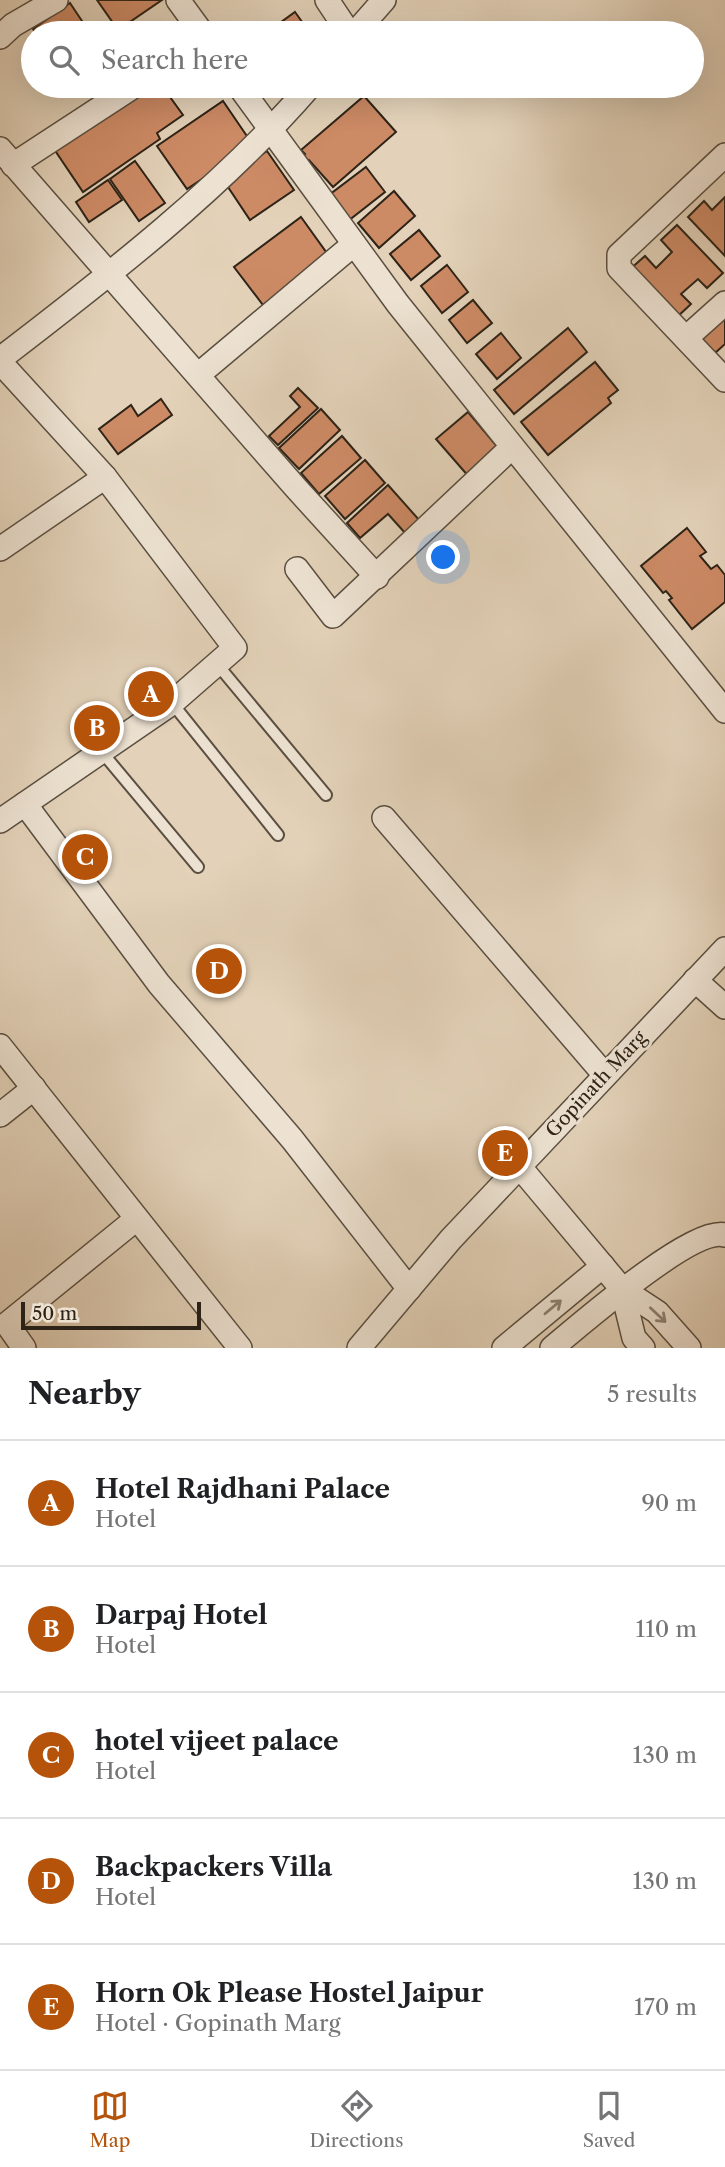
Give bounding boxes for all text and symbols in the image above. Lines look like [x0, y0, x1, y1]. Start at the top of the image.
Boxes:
search box [21, 21, 704, 98]
icon: search [45, 41, 83, 79]
text: Search here [101, 44, 248, 76]
your location [426, 540, 460, 574]
pin: A [128, 668, 174, 720]
pin: B [74, 702, 120, 754]
pin: C [62, 831, 108, 883]
pin: D [196, 945, 242, 997]
street label: Gopinath Marg [541, 1025, 652, 1142]
pin: E [482, 1127, 528, 1179]
scale bar [21, 1299, 201, 1331]
one-way arrow [544, 1299, 562, 1315]
text: 50 m [32, 1302, 77, 1325]
one-way arrow [649, 1307, 667, 1323]
text: Nearby [28, 1375, 141, 1412]
text: 5 results [607, 1380, 697, 1408]
text: Hotel Rajdhani Palace [95, 1473, 390, 1505]
text: A [42, 1489, 60, 1517]
text: 90 m [641, 1489, 697, 1517]
text: Hotel [95, 1505, 156, 1533]
text: Darpaj Hotel [95, 1599, 268, 1631]
text: B [42, 1615, 60, 1643]
text: 110 m [636, 1615, 697, 1643]
text: Hotel [95, 1631, 156, 1659]
text: hotel vijeet palace [95, 1725, 339, 1757]
text: C [42, 1741, 60, 1769]
text: 130 m [633, 1741, 697, 1769]
text: Hotel [95, 1757, 156, 1785]
text: Backpackers Villa [95, 1851, 332, 1883]
text: D [41, 1867, 61, 1895]
text: 130 m [633, 1867, 697, 1895]
text: Hotel [95, 1883, 156, 1911]
text: Horn Ok Please Hostel Jaipur [95, 1977, 484, 2009]
text: E [43, 1993, 59, 2021]
text: 170 m [634, 1993, 697, 2021]
text: Hotel · Gopinath Marg [95, 2009, 341, 2037]
tab: Map [90, 2087, 130, 2152]
tab: Directions [310, 2087, 403, 2152]
tab: Saved [583, 2087, 635, 2152]

